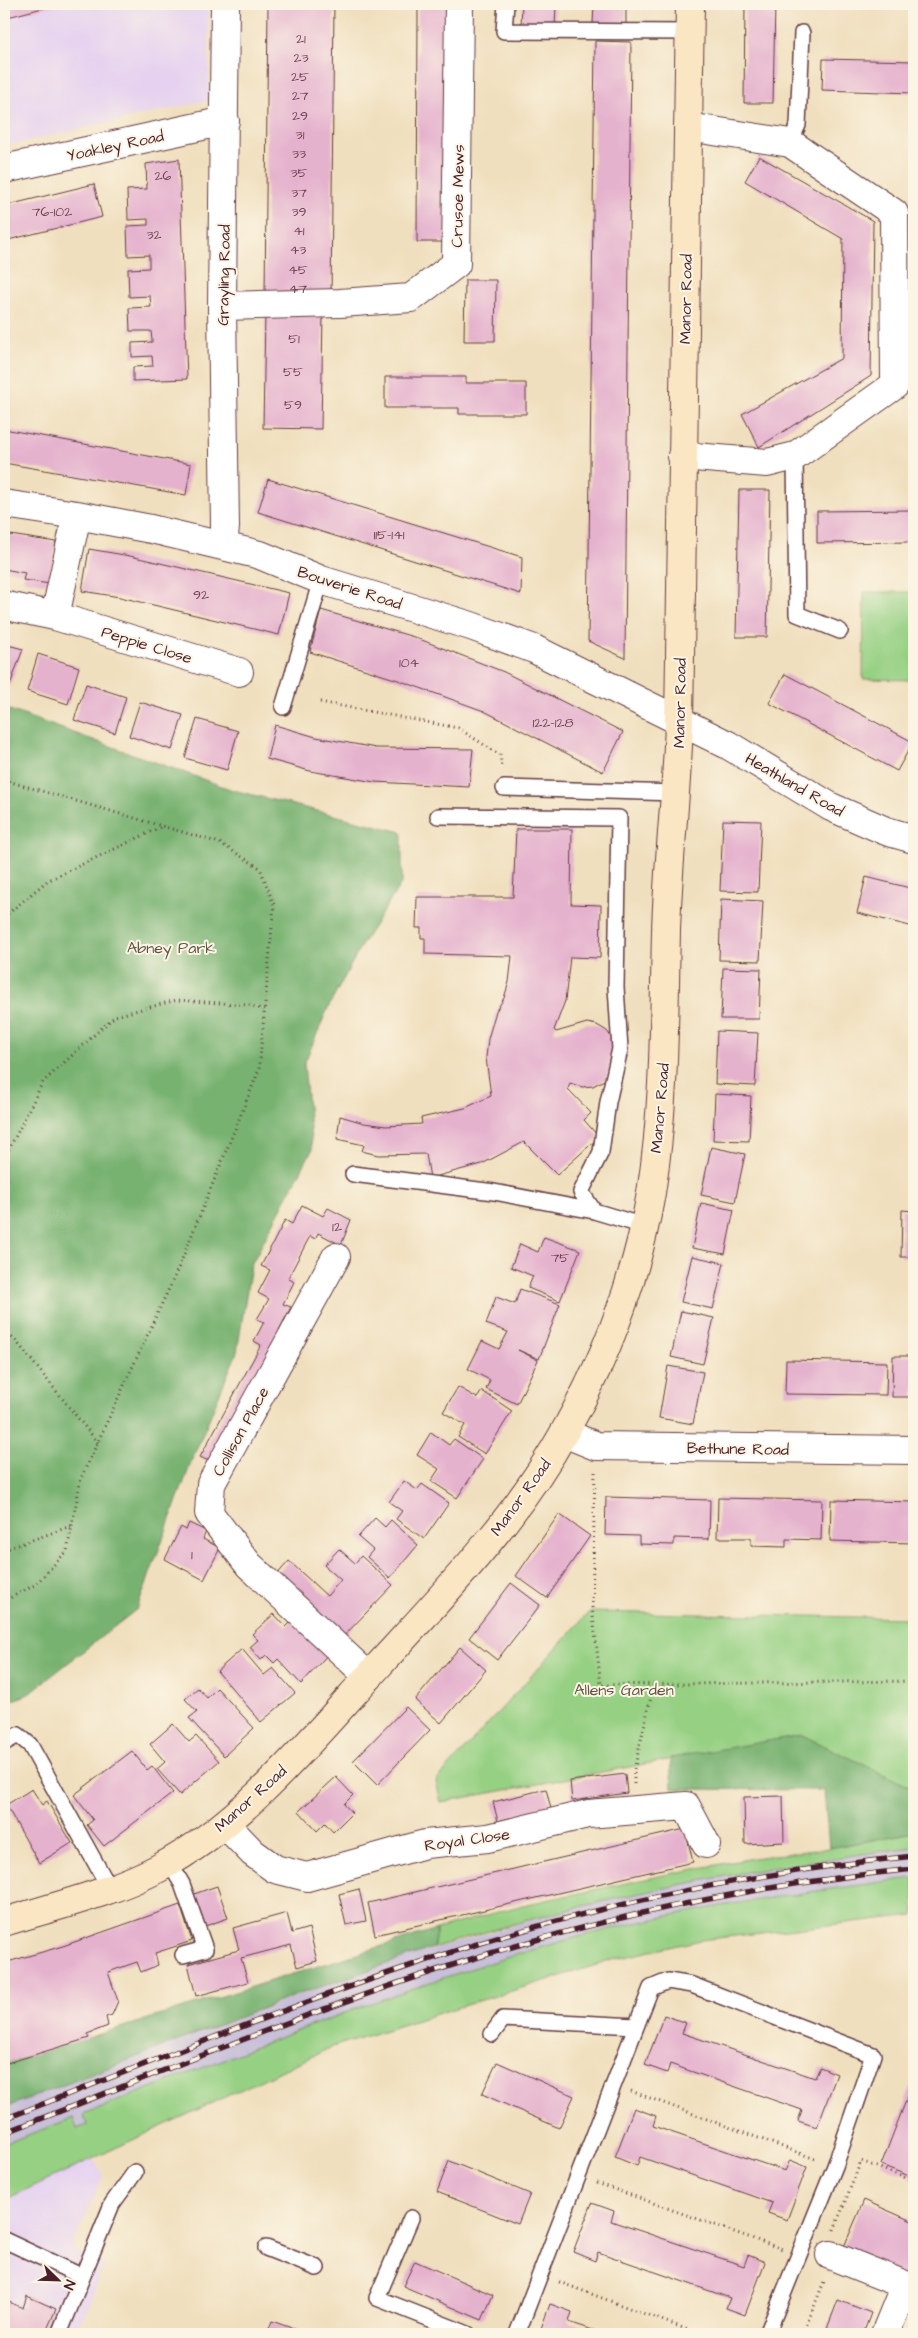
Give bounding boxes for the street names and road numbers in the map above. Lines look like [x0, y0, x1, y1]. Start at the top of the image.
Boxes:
street label: Yoakley Road [65, 125, 166, 168]
street label: Crusoe Mews [446, 144, 470, 248]
street label: Grayling Road [212, 224, 237, 326]
street label: Manor Road [674, 254, 698, 344]
street label: Bouverie Road [295, 561, 405, 615]
street label: Peppie Close [99, 621, 195, 669]
street label: Manor Road [668, 658, 692, 748]
street label: Heathland Road [741, 748, 848, 822]
street label: Manor Road [645, 1062, 675, 1154]
street label: Collison Place [207, 1383, 275, 1480]
street label: Bethune Road [687, 1437, 789, 1461]
street label: Manor Road [485, 1455, 556, 1541]
street label: Manor Road [210, 1760, 292, 1837]
street label: Royal Close [423, 1823, 512, 1858]

